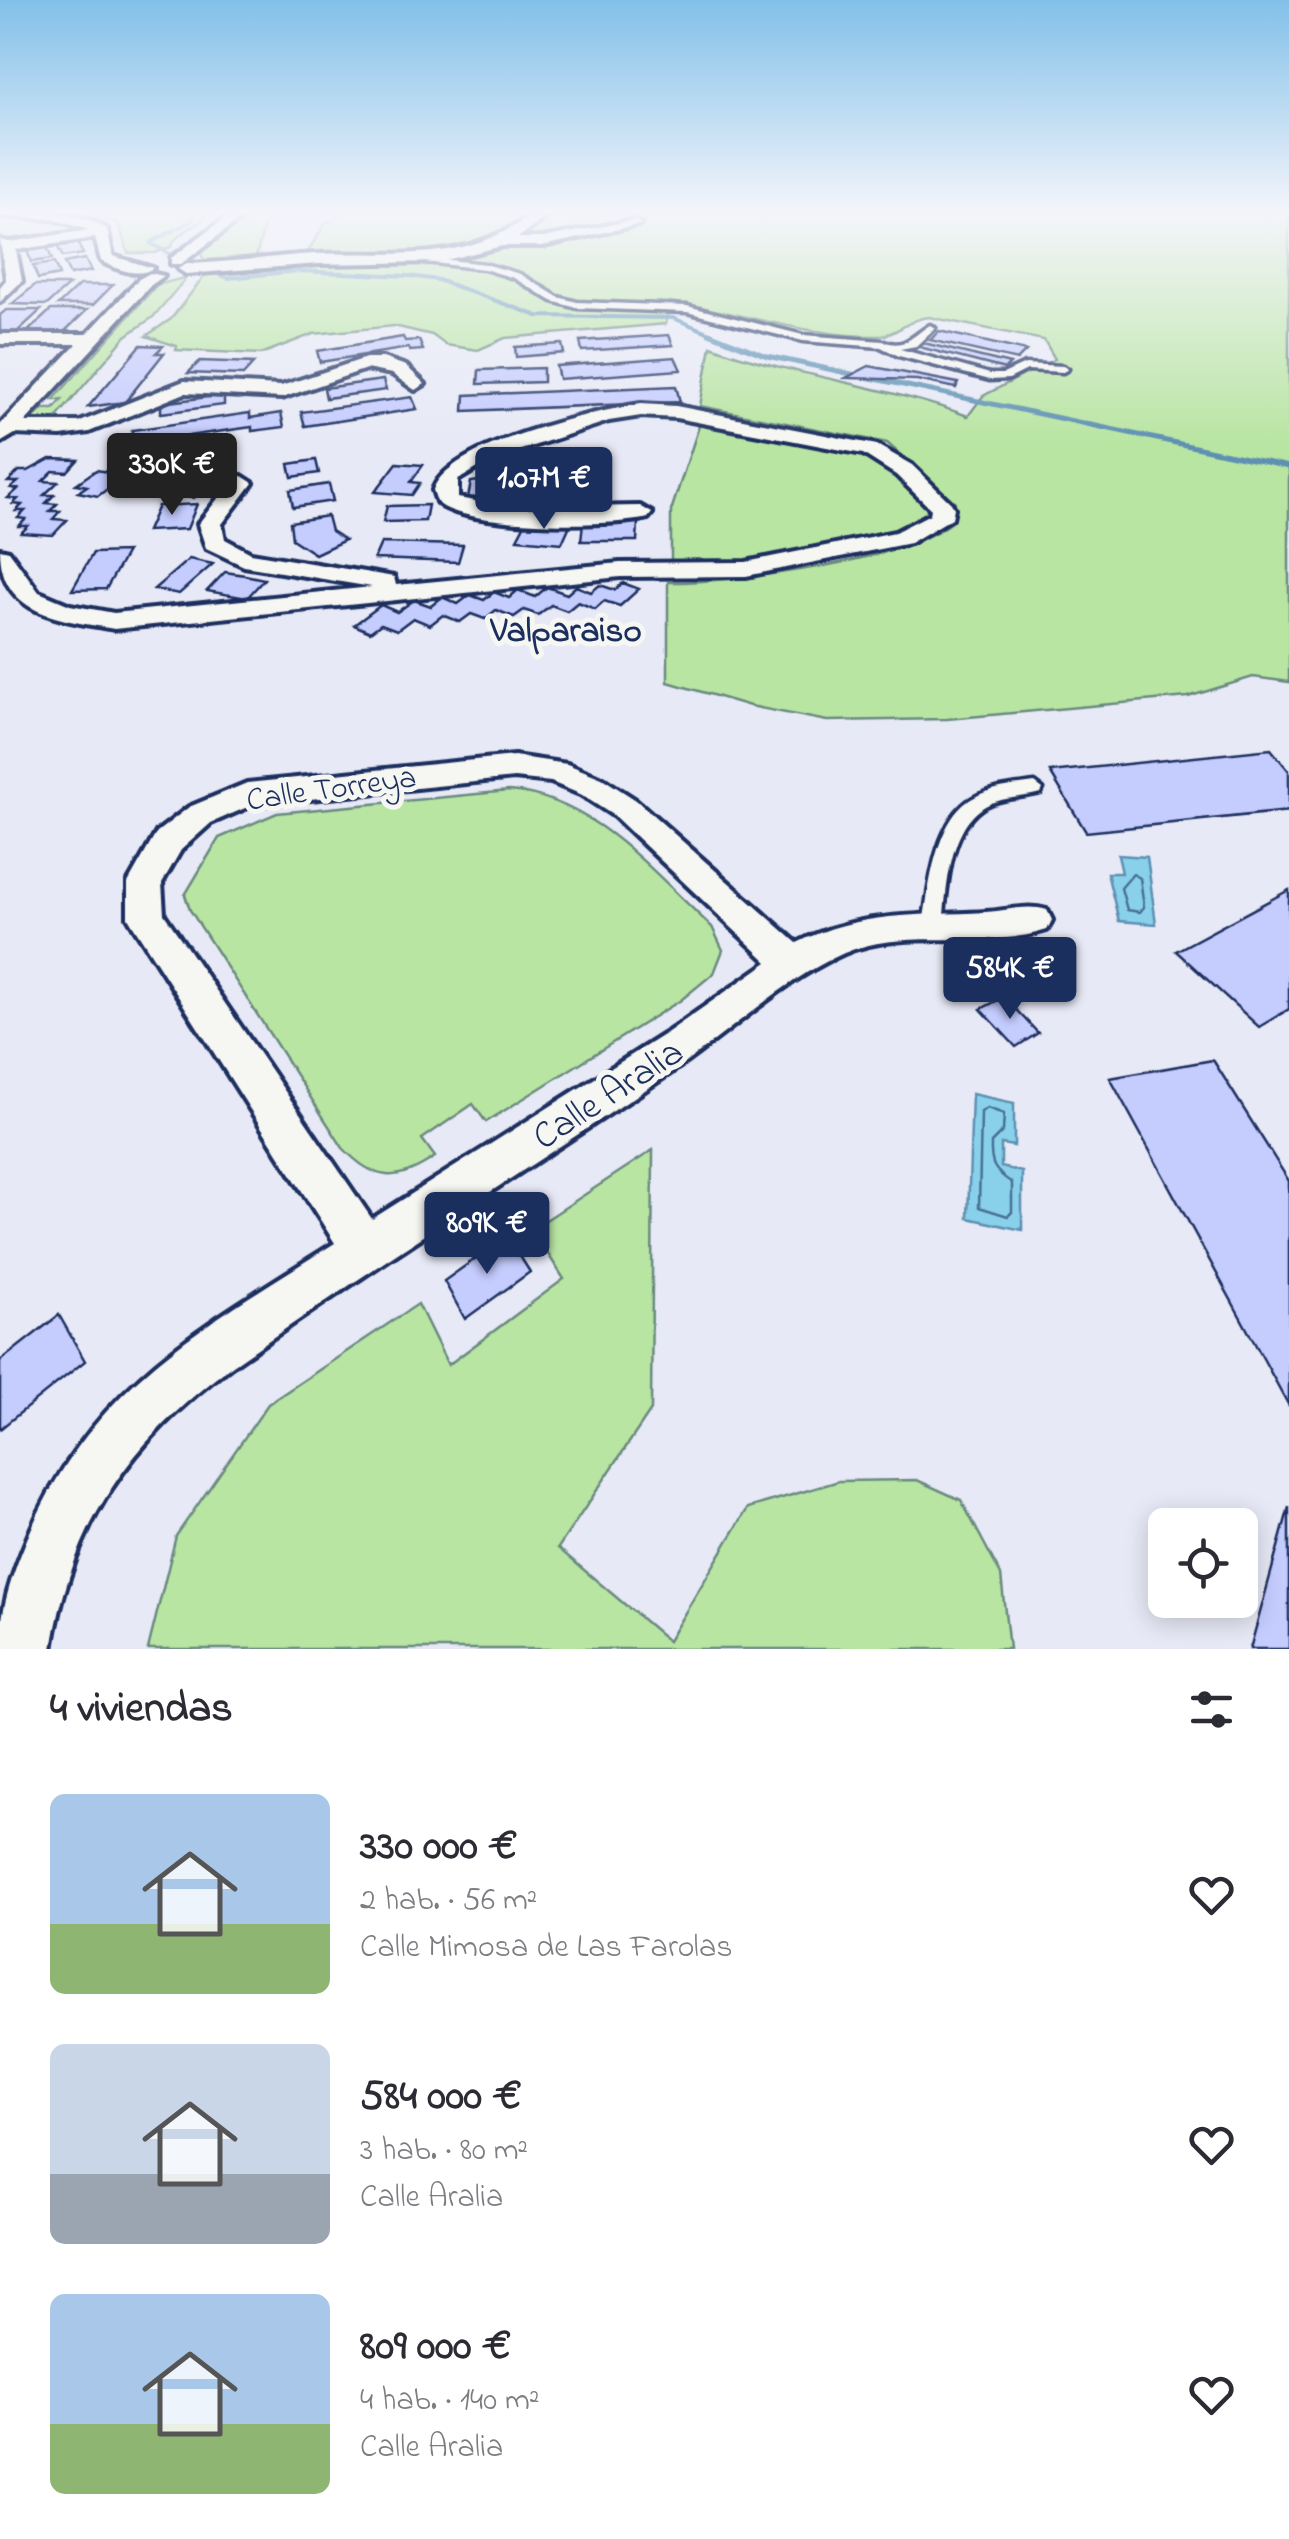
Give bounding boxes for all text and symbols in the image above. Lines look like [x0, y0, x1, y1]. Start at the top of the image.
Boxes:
pin: 330K € [91, 433, 253, 518]
text: 330K € [129, 442, 215, 489]
pin: 1.07M € [452, 447, 636, 532]
text: 1.07M € [497, 456, 591, 503]
district label: Valparaiso [489, 607, 642, 658]
street label: Calle Torreya [244, 755, 419, 826]
pin: 584K € [929, 937, 1091, 1022]
text: 584K € [965, 946, 1055, 993]
street label: Calle Aralia [523, 1027, 696, 1166]
pin: 809K € [406, 1192, 568, 1277]
text: 809K € [446, 1201, 528, 1248]
map controls [1148, 1508, 1258, 1618]
button: locate [1148, 1508, 1258, 1618]
text: 4 viviendas [50, 1679, 233, 1740]
icon: filters [1184, 1682, 1239, 1737]
text: 330 000 € [360, 1817, 518, 1878]
icon: home [130, 1834, 250, 1954]
icon: heart [1184, 1867, 1239, 1922]
text: 2 hab. · 56 m² [360, 1878, 537, 1925]
text: Calle Mimosa de Las Farolas [360, 1925, 732, 1972]
text: 584 000 € [360, 2067, 522, 2128]
icon: home [130, 2084, 250, 2204]
icon: heart [1184, 2117, 1239, 2172]
text: 3 hab. · 80 m² [360, 2128, 528, 2175]
text: Calle Aralia [360, 2175, 503, 2222]
text: 809 000 € [360, 2317, 511, 2378]
icon: home [130, 2334, 250, 2454]
icon: heart [1184, 2367, 1239, 2422]
text: 4 hab. · 140 m² [360, 2378, 539, 2425]
text: Calle Aralia [360, 2425, 503, 2472]

